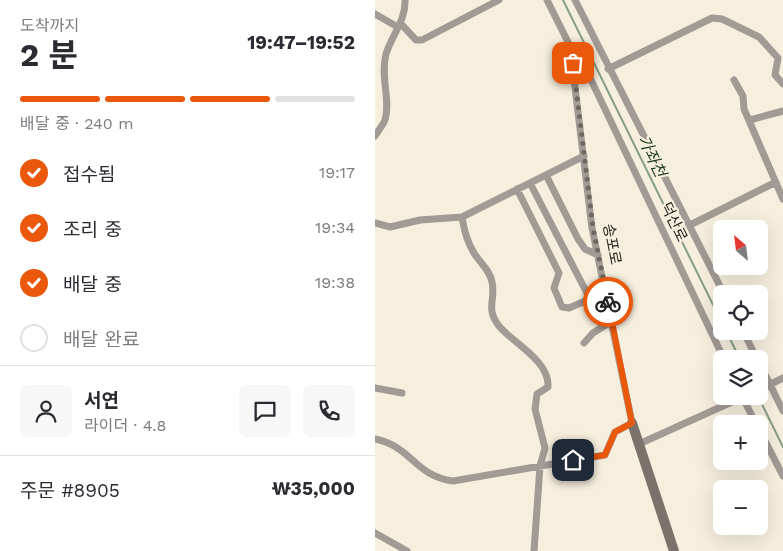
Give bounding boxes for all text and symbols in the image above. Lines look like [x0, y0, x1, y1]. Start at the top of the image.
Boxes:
text: 도착까지 [20, 16, 79, 35]
text: 19:47–19:52 [247, 31, 355, 54]
text: 2 분 [20, 36, 78, 74]
pin [552, 42, 594, 84]
icon: bag [559, 49, 587, 77]
text: 배달 중 · 240 m [20, 114, 133, 133]
water label: 가좌천 [634, 132, 671, 182]
icon: check [20, 159, 48, 187]
text: 접수됨 [63, 163, 115, 186]
text: 19:17 [319, 163, 355, 182]
street label: 덕산로 [657, 199, 691, 245]
icon: check [20, 214, 48, 242]
text: 조리 중 [63, 218, 122, 241]
text: 19:34 [315, 218, 355, 237]
north arrow [713, 220, 767, 275]
map controls [713, 220, 768, 535]
street label: 송포로 [599, 222, 625, 266]
icon: check [20, 269, 48, 297]
text: 배달 중 [63, 273, 122, 296]
text: 19:38 [315, 273, 355, 292]
courier [583, 277, 633, 327]
button: locate [713, 285, 768, 340]
icon: bike [594, 288, 622, 316]
text: 배달 완료 [63, 328, 139, 351]
button: layers [713, 350, 768, 405]
button: person [20, 385, 72, 437]
button: chat [239, 385, 291, 437]
button: phone [303, 385, 355, 437]
text: 서연 [84, 389, 119, 412]
button: + [713, 415, 768, 470]
text: 라이더 · 4.8 [84, 416, 166, 435]
pin [552, 439, 594, 481]
icon: home [559, 446, 587, 474]
text: ₩35,000 [272, 477, 355, 500]
text: 주문 #8905 [20, 479, 120, 502]
button: − [713, 480, 768, 535]

